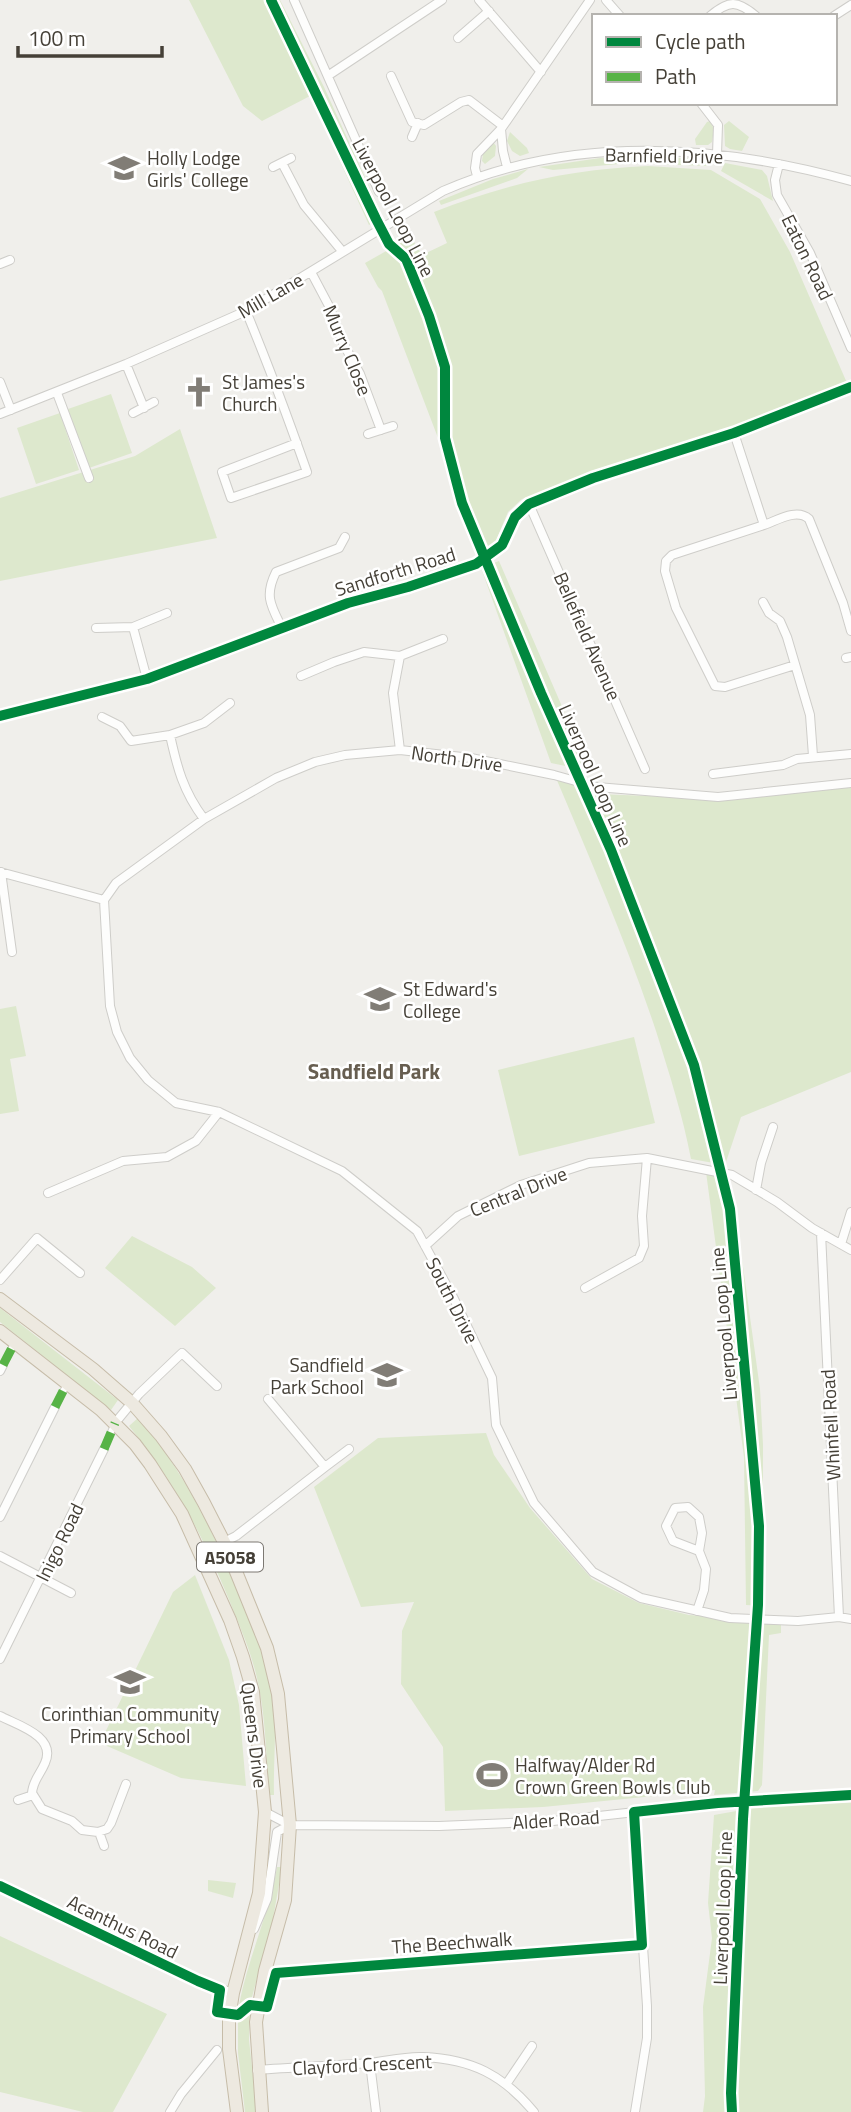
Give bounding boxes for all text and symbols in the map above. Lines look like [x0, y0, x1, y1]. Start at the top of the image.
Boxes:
scale bar [18, 14, 161, 58]
legend [592, 14, 837, 105]
text: 100 m [28, 22, 85, 54]
text: Cycle path [655, 25, 746, 57]
text: Path [655, 60, 697, 92]
street label: Liverpool Loop Line [345, 132, 443, 282]
street label: Barnfield Drive [605, 139, 723, 171]
place label: Holly Lodge Girls' College [147, 143, 249, 194]
school or university icon: Holly Lodge Girls' College [107, 151, 141, 185]
street label: Eaton Road [775, 209, 841, 305]
street label: Mill Lane [232, 265, 308, 325]
street label: Murry Close [316, 300, 380, 400]
place label: St James's Church [222, 367, 305, 418]
church icon: St James's Church [182, 375, 216, 409]
street label: Sandforth Road [331, 539, 459, 603]
street label: Bellefield Avenue [547, 567, 629, 705]
street label: Liverpool Loop Line [552, 699, 640, 851]
street label: North Drive [409, 737, 505, 779]
place label: St Edward's College [403, 974, 498, 1025]
school or university icon: St Edward's College [363, 982, 397, 1016]
district label: Sandfield Park [308, 1055, 440, 1087]
street label: Central Drive [465, 1158, 571, 1224]
street label: Liverpool Loop Line [702, 1246, 744, 1402]
street label: South Drive [419, 1252, 487, 1348]
place label: Sandfield Park School [270, 1350, 364, 1401]
school or university icon: Sandfield Park School [370, 1358, 404, 1392]
street label: Whinfell Road [813, 1369, 847, 1481]
street label: Inigo Road [28, 1498, 90, 1586]
road number: A5058 [197, 1542, 263, 1572]
school or university icon: Corinthian Community Primary School [113, 1665, 147, 1699]
street label: Queens Drive [234, 1680, 276, 1790]
place label: Corinthian Community Primary School [41, 1699, 219, 1750]
place label: Halfway/Alder Rd Crown Green Bowls Club [515, 1750, 710, 1801]
sports icon: Halfway/Alder Rd Crown Green Bowls Club [475, 1758, 509, 1792]
street label: Alder Road [511, 1801, 601, 1837]
street label: Liverpool Loop Line [705, 1831, 739, 1985]
street label: Acanthus Road [63, 1887, 183, 1965]
street label: The Beechwalk [391, 1923, 513, 1961]
street label: Clayford Crescent [291, 2046, 433, 2082]

